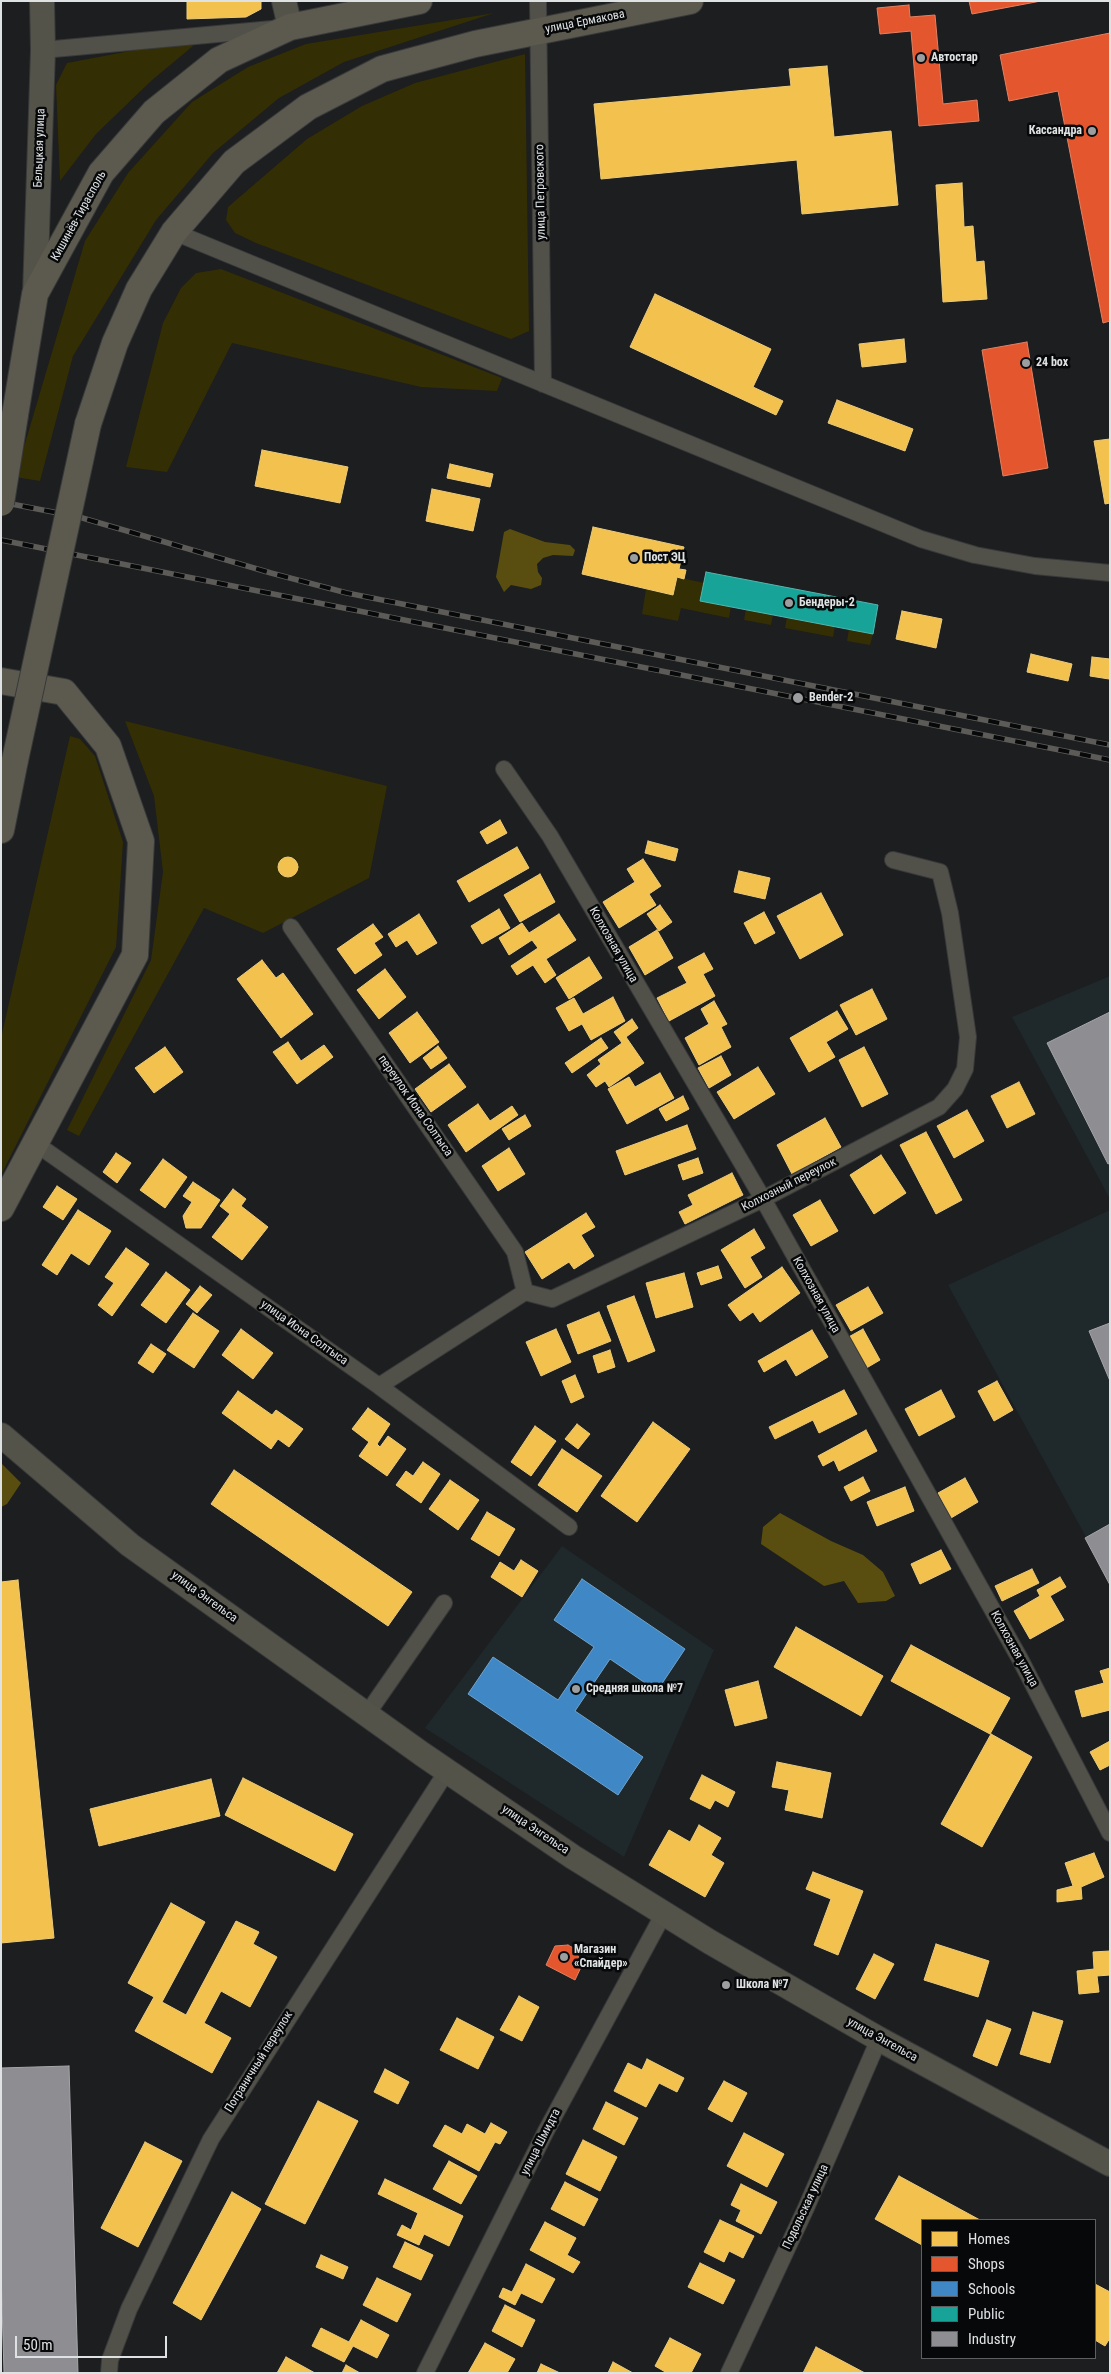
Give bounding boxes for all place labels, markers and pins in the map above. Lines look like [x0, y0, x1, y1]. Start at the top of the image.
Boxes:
place label: Автостар [931, 51, 978, 65]
marker: Автостар [915, 52, 927, 64]
place label: Кассандра [1029, 124, 1082, 138]
marker: Кассандра [1086, 125, 1098, 137]
place label: 24 box [1036, 356, 1068, 370]
marker: 24 box [1020, 357, 1032, 369]
place label: Пост ЭЦ [644, 551, 686, 565]
marker: Пост ЭЦ [628, 552, 640, 564]
place label: Бендеры-2 [799, 596, 855, 610]
marker: Бендеры-2 [783, 597, 795, 609]
marker: Bender-2 [791, 691, 805, 705]
place label: Bender-2 [809, 691, 853, 705]
place label: Средняя школа №7 [586, 1682, 683, 1696]
marker: Средняя школа №7 [570, 1683, 582, 1695]
place label: Магазин «Спайдер» [574, 1943, 628, 1971]
marker: Магазин «Спайдер» [558, 1951, 570, 1963]
place label: Школа №7 [736, 1978, 789, 1992]
marker: Школа №7 [720, 1979, 732, 1991]

